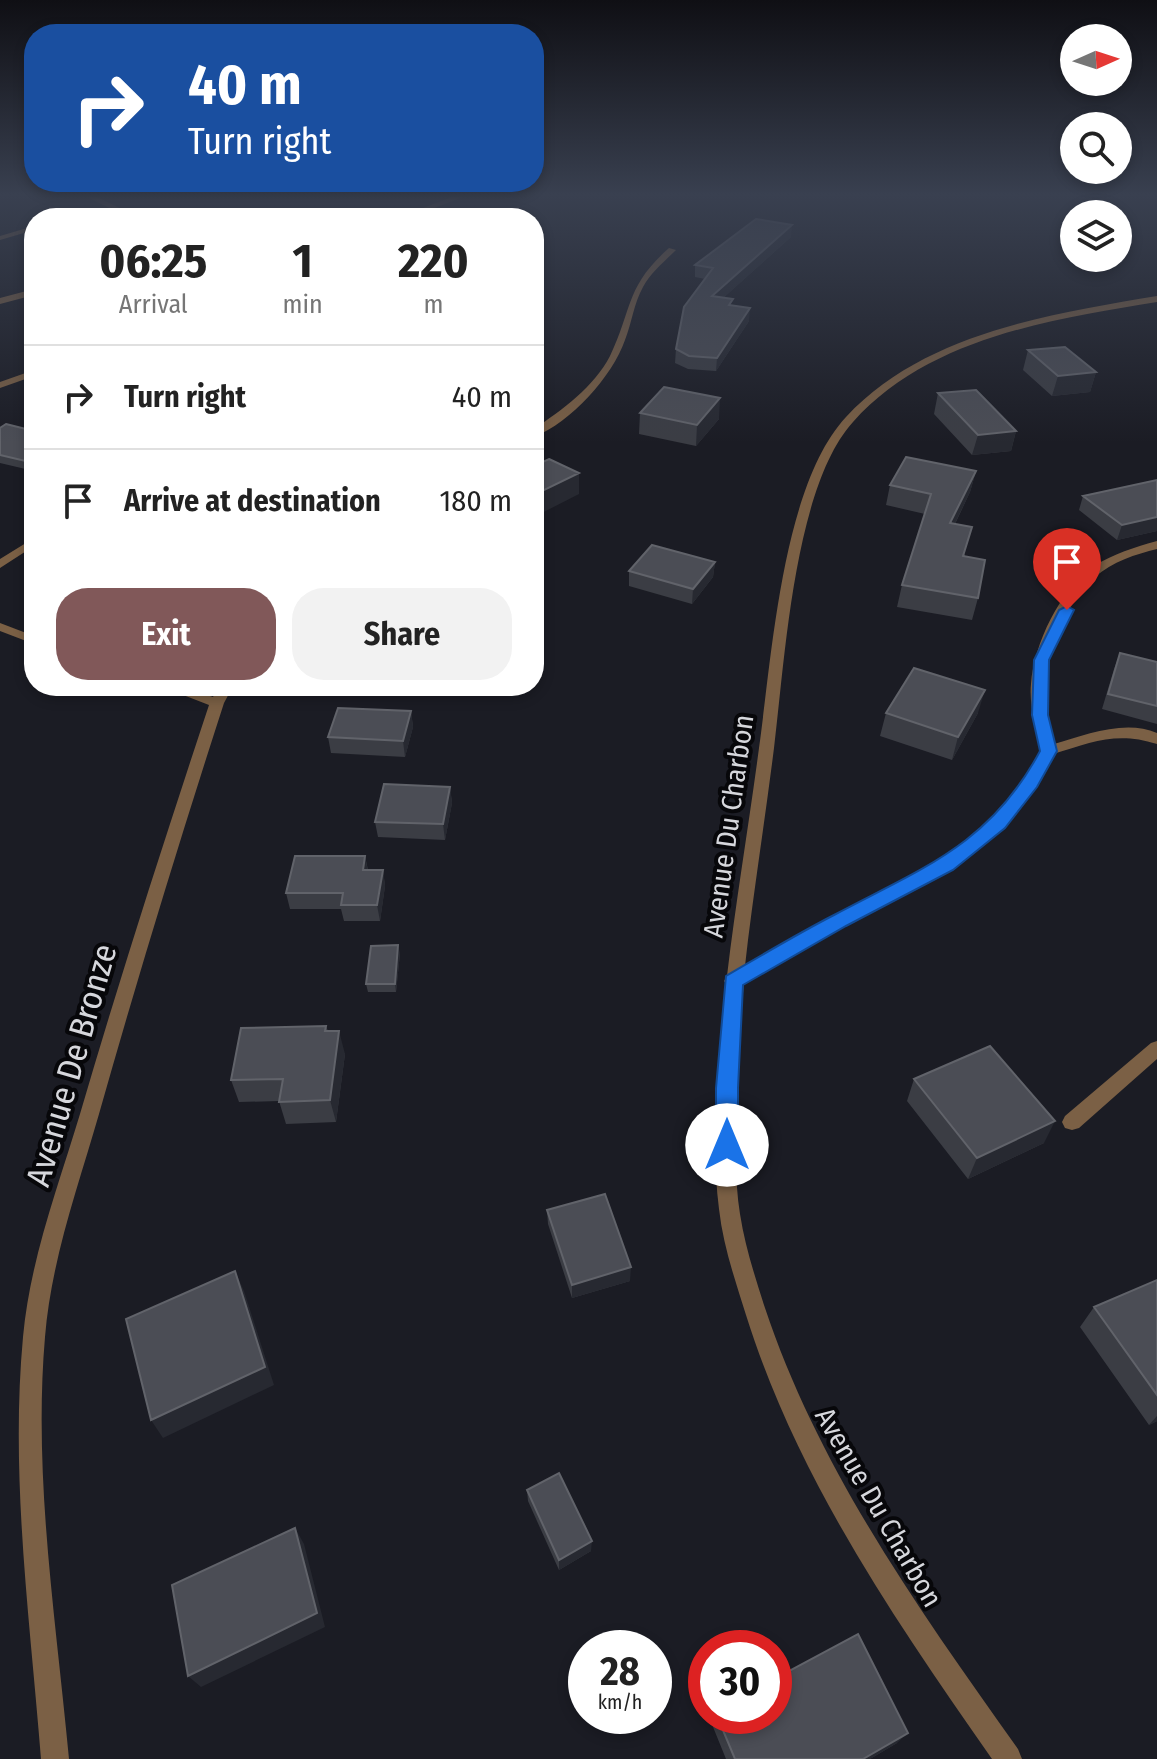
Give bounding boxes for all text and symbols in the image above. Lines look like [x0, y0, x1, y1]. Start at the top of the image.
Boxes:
north arrow [1060, 24, 1132, 96]
map controls [1060, 24, 1132, 272]
text: 40 m [188, 52, 302, 119]
icon: right [56, 56, 160, 160]
button: search [1060, 112, 1132, 184]
text: Turn right [188, 120, 331, 164]
button: layers [1060, 200, 1132, 272]
text: 06:25 [99, 232, 207, 290]
text: 1 [293, 232, 313, 290]
text: 220 [398, 232, 469, 290]
text: Arrival [119, 289, 188, 320]
text: min [283, 289, 323, 320]
text: m [423, 289, 443, 320]
icon: right [56, 375, 100, 419]
text: Turn right [124, 379, 246, 415]
text: 40 m [452, 379, 512, 415]
icon: arrive [56, 479, 100, 523]
text: Arrive at destination [124, 483, 381, 519]
text: 180 m [440, 483, 512, 519]
pin [1033, 528, 1101, 610]
icon: arrive [1045, 540, 1089, 584]
button: Exit [56, 588, 276, 680]
button: Share [292, 588, 512, 680]
street label: Avenue Du Charbon [697, 712, 760, 940]
street label: Avenue De Bronze [17, 939, 126, 1191]
position arrow [685, 1103, 769, 1187]
street label: Avenue Du Charbon [808, 1402, 949, 1613]
speed limit sign: 30 [688, 1630, 792, 1734]
text: 28 [600, 1648, 640, 1696]
text: km/h [598, 1690, 642, 1714]

